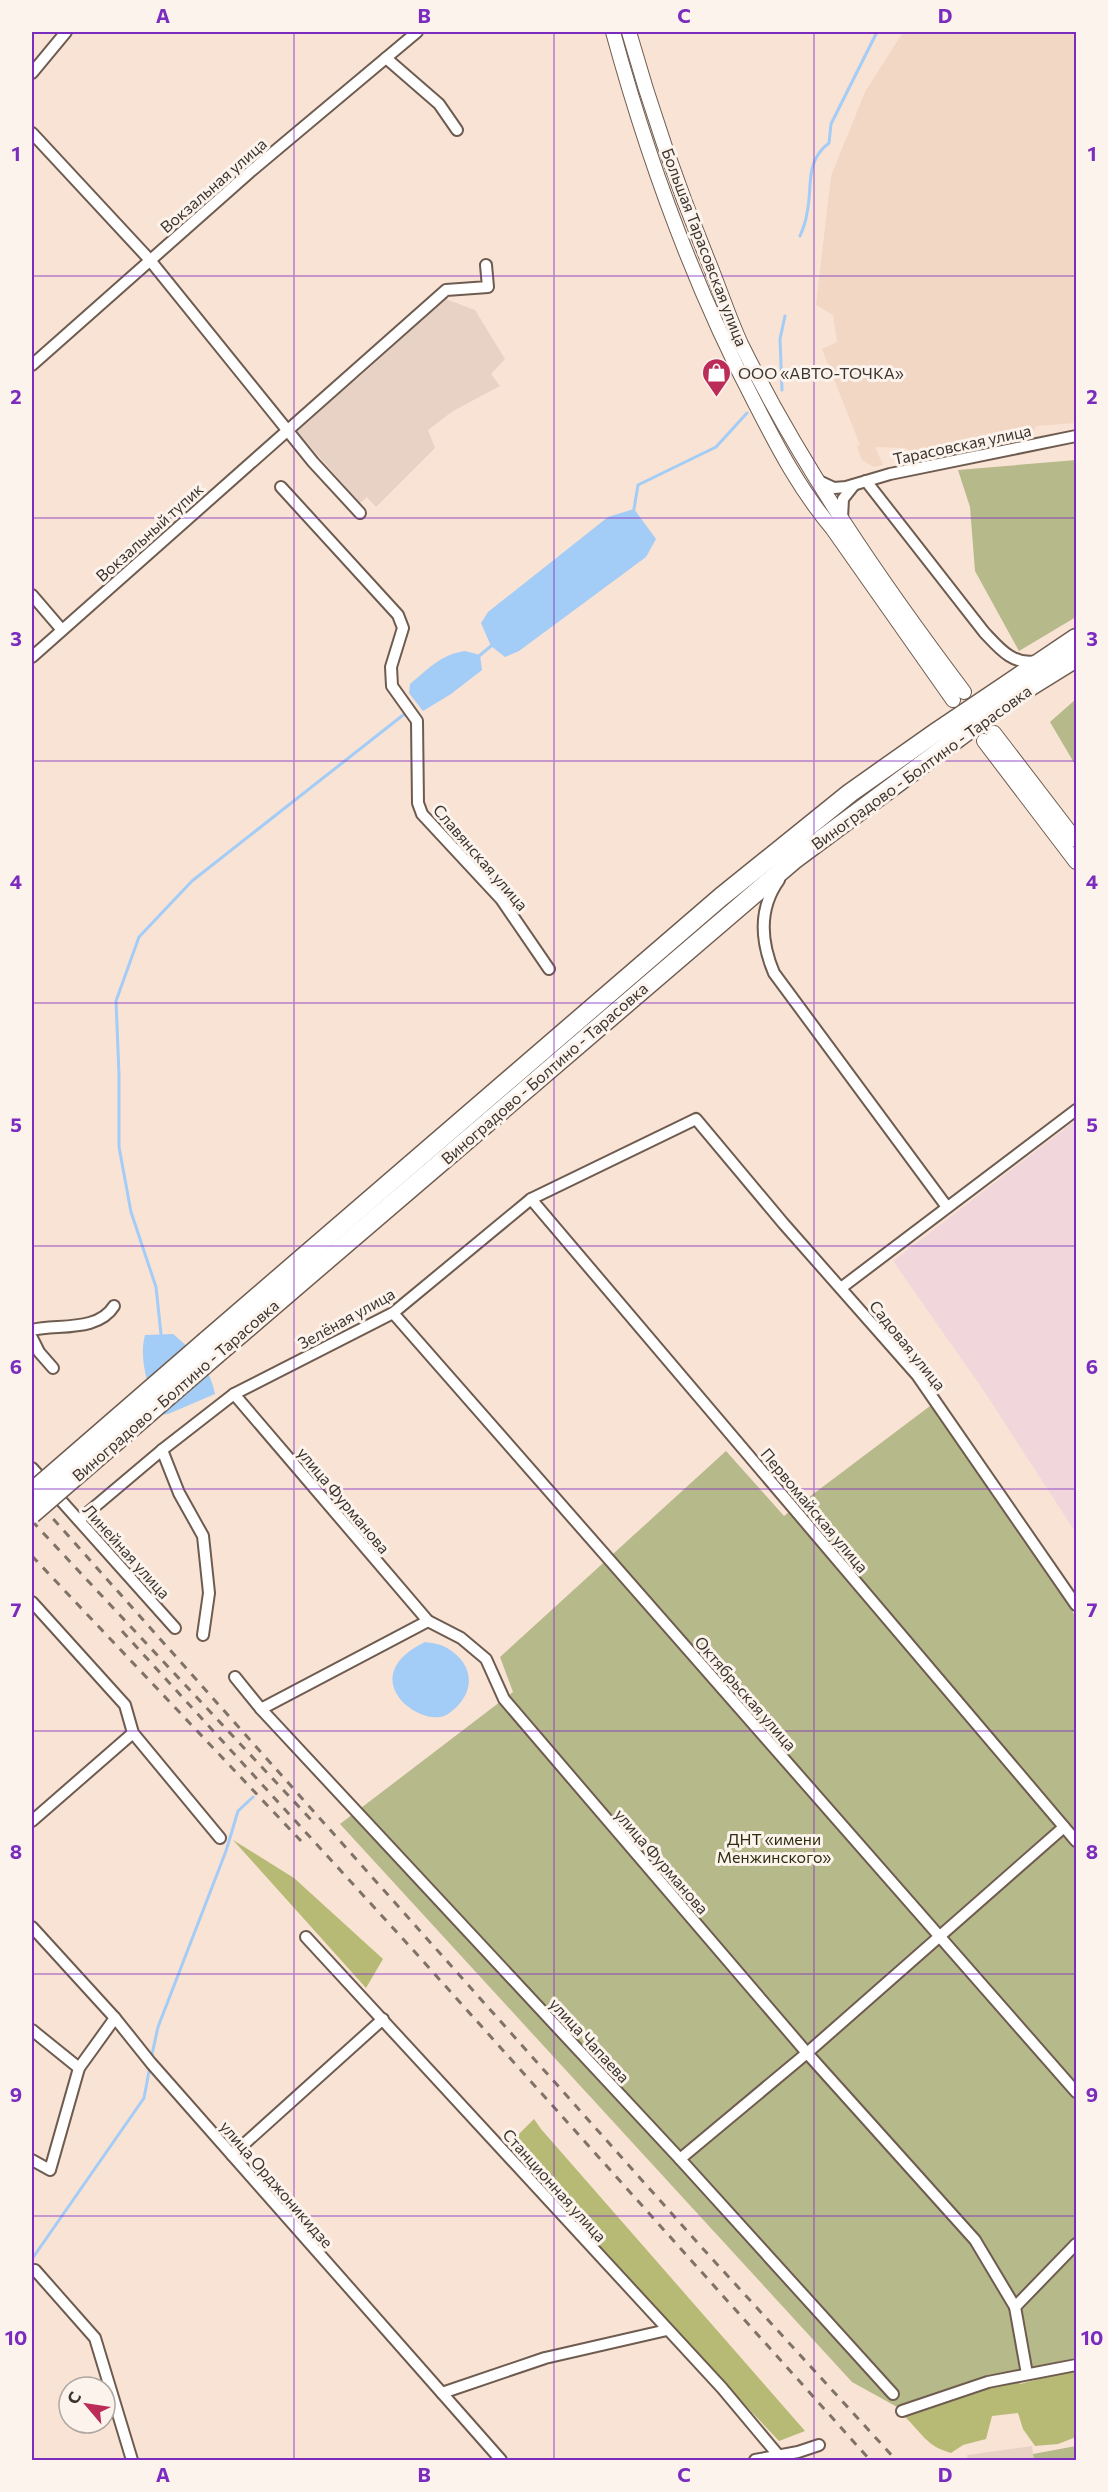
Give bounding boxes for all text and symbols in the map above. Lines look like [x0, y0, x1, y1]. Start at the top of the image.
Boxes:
text: A [156, 3, 170, 27]
text: B [417, 3, 431, 27]
text: C [677, 3, 691, 27]
text: D [938, 3, 952, 27]
street label: Вокзальная улица [156, 134, 270, 236]
text: 1 [11, 141, 21, 165]
text: 1 [1087, 141, 1097, 165]
street label: Большая Тарасовская улица [658, 145, 752, 349]
shop icon: ООО «АВТО-ТОЧКА» [701, 356, 733, 398]
place label: ООО «АВТО-ТОЧКА» [738, 363, 904, 382]
text: 2 [10, 384, 22, 408]
text: 2 [1086, 384, 1098, 408]
street label: Тарасовская улица [891, 420, 1033, 468]
street label: Вокзальный тупик [92, 479, 207, 585]
text: 3 [10, 626, 22, 650]
text: 3 [1086, 626, 1098, 650]
street label: Виноградово - Болтино - Тарасовка [807, 681, 1035, 853]
street label: Славянская улица [430, 800, 532, 914]
text: 4 [10, 869, 22, 893]
text: 4 [1086, 869, 1098, 893]
street label: Виноградово - Болтино - Тарасовка [437, 978, 651, 1168]
text: 5 [10, 1112, 22, 1136]
text: 5 [1086, 1112, 1098, 1136]
street label: Зелёная улица [294, 1284, 398, 1352]
street label: Виноградово - Болтино - Тарасовка [68, 1295, 282, 1485]
street label: Садовая улица [866, 1296, 950, 1394]
text: 6 [10, 1354, 22, 1378]
text: 6 [1086, 1354, 1098, 1378]
street label: улица Фурманова [294, 1443, 394, 1557]
street label: Первомайская улица [757, 1444, 873, 1576]
street label: Линейная улица [80, 1500, 174, 1602]
text: 7 [11, 1597, 22, 1621]
text: 7 [1087, 1597, 1098, 1621]
street label: Октябрьская улица [691, 1632, 801, 1754]
street label: улица Фурманова [611, 1804, 713, 1918]
park label: ДНТ «имени Менжинского» [717, 1829, 831, 1866]
text: 8 [10, 1839, 22, 1863]
text: 8 [1086, 1839, 1098, 1863]
street label: улица Чапаева [546, 1994, 634, 2086]
text: 9 [10, 2082, 22, 2106]
text: 9 [1086, 2082, 1098, 2106]
street label: улица Орджоникидзе [217, 2117, 337, 2251]
street label: Станционная улица [499, 2125, 611, 2245]
text: 10 [5, 2325, 27, 2349]
text: 10 [1081, 2325, 1103, 2349]
north arrow [57, 2375, 117, 2435]
text: С [62, 2388, 84, 2407]
text: A [156, 2462, 170, 2486]
text: B [417, 2462, 431, 2486]
text: C [677, 2462, 691, 2486]
text: D [938, 2462, 952, 2486]

